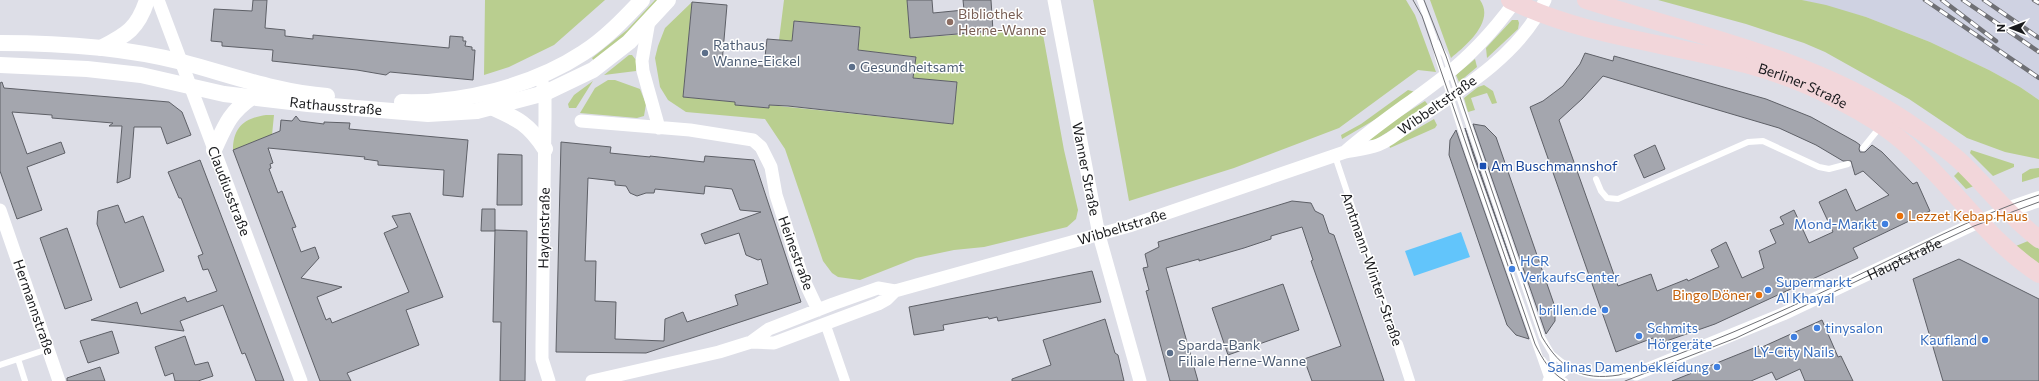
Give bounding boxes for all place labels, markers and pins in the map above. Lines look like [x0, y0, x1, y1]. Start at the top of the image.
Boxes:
place label: Bibliothek Herne-Wanne [958, 5, 1046, 38]
marker: Bibliothek Herne-Wanne [945, 17, 955, 27]
place label: Rathaus Wanne-Eickel [713, 36, 800, 69]
marker: Rathaus Wanne-Eickel [700, 48, 710, 58]
place label: Gesundheitsamt [860, 58, 965, 75]
marker: Gesundheitsamt [847, 62, 857, 72]
place label: Am Buschmannshof [1491, 157, 1618, 174]
marker: Am Buschmannshof [1478, 161, 1488, 171]
place label: Lezzet Kebap Haus [1908, 207, 2028, 224]
marker: Lezzet Kebap Haus [1895, 211, 1905, 221]
place label: Mond-Markt [1794, 215, 1877, 232]
marker: Mond-Markt [1880, 219, 1890, 229]
place label: HCR VerkaufsCenter [1520, 252, 1620, 285]
marker: HCR VerkaufsCenter [1507, 264, 1517, 274]
place label: Supermarkt Al Khayal [1776, 273, 1852, 306]
marker: Supermarkt Al Khayal [1763, 285, 1773, 295]
place label: Bingo Döner [1672, 286, 1751, 303]
marker: Bingo Döner [1754, 290, 1764, 300]
place label: brillen.de [1539, 301, 1597, 318]
marker: brillen.de [1600, 305, 1610, 315]
place label: Schmits Hörgeräte [1647, 319, 1712, 352]
place label: tinysalon [1825, 319, 1883, 336]
marker: tinysalon [1812, 323, 1822, 333]
marker: Schmits Hörgeräte [1634, 331, 1644, 341]
place label: Kaufland [1920, 331, 1977, 348]
marker: LY-City Nails [1789, 332, 1799, 342]
marker: Kaufland [1980, 335, 1990, 345]
place label: Sparda-Bank Filiale Herne-Wanne [1178, 336, 1306, 369]
place label: LY-City Nails [1754, 343, 1834, 360]
marker: Sparda-Bank Filiale Herne-Wanne [1165, 348, 1175, 358]
place label: Salinas Damenbekleidung [1547, 358, 1709, 375]
marker: Salinas Damenbekleidung [1712, 362, 1722, 372]

